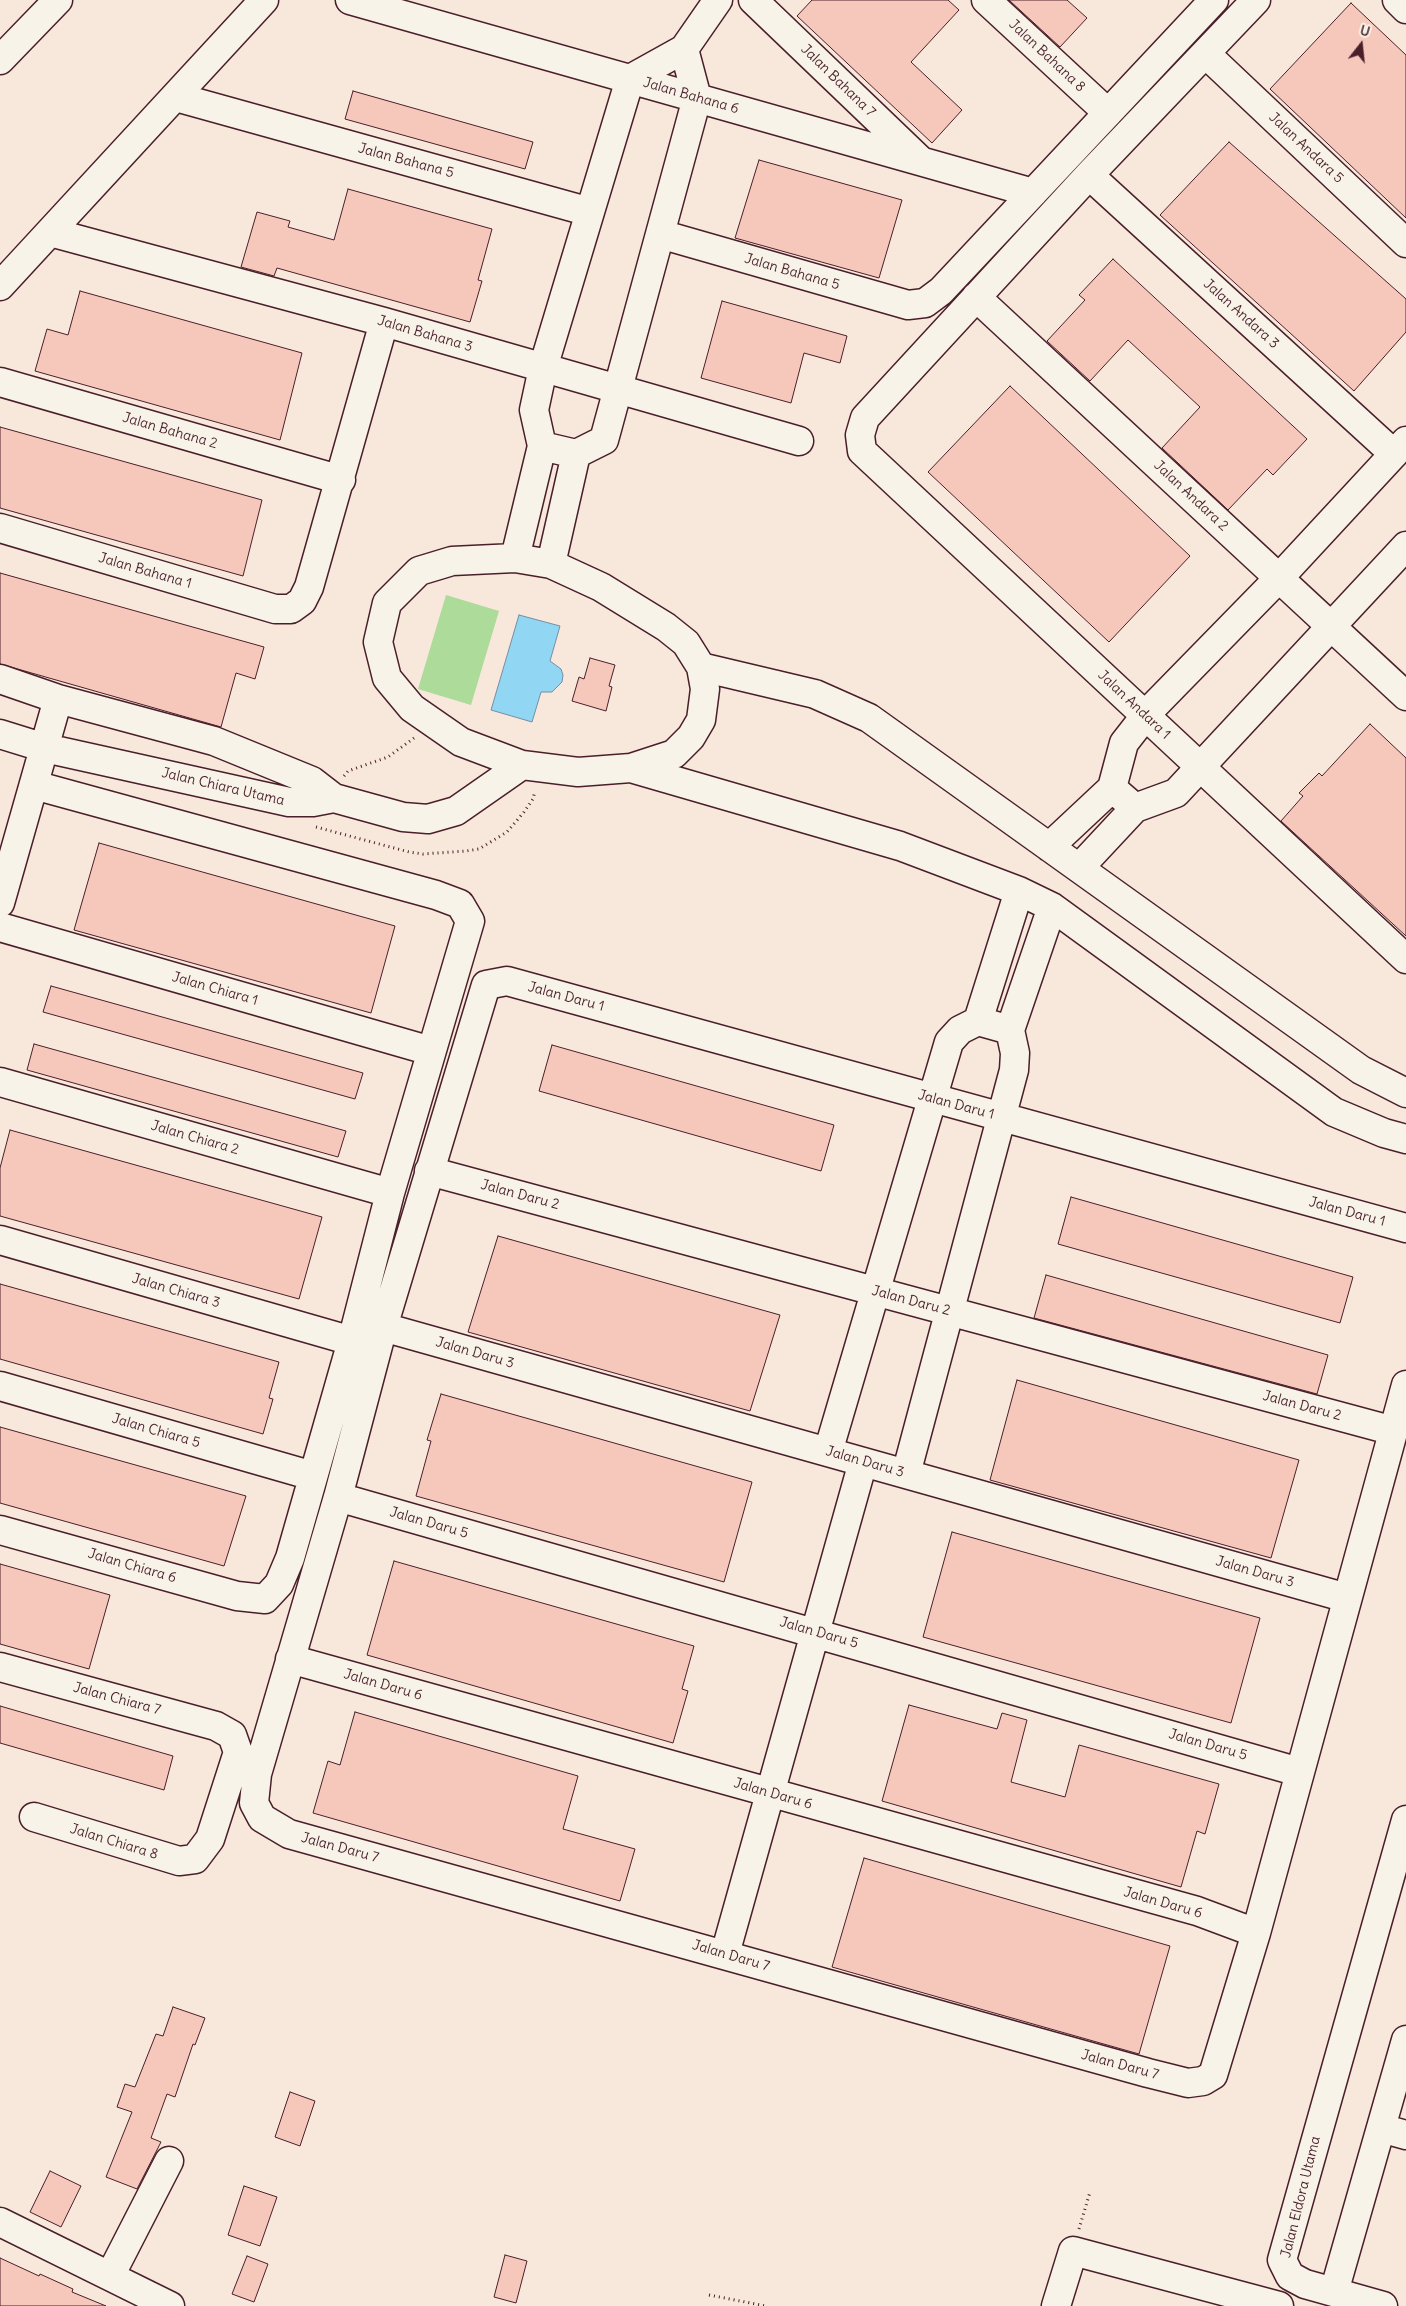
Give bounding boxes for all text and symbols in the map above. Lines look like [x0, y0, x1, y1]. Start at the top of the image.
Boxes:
street label: Jalan Bahana 8 [1005, 16, 1089, 96]
north arrow [1336, 20, 1386, 70]
text: U [1358, 21, 1372, 41]
street label: Jalan Bahana 7 [797, 41, 879, 121]
street label: Jalan Bahana 6 [641, 74, 741, 118]
street label: Jalan Andara 5 [1265, 109, 1347, 187]
street label: Jalan Bahana 5 [356, 140, 456, 182]
street label: Jalan Bahana 5 [742, 250, 842, 294]
street label: Jalan Andara 3 [1200, 276, 1282, 352]
street label: Jalan Bahana 3 [375, 312, 475, 356]
street label: Jalan Bahana 2 [121, 409, 219, 453]
street label: Jalan Andara 2 [1150, 457, 1232, 535]
street label: Jalan Bahana 1 [97, 550, 193, 592]
street label: Jalan Andara 1 [1094, 667, 1174, 743]
street label: Jalan Chiara Utama [160, 765, 286, 809]
street label: Jalan Chiara 1 [170, 969, 260, 1009]
street label: Jalan Daru 1 [526, 979, 606, 1015]
street label: Jalan Daru 1 [916, 1087, 996, 1123]
street label: Jalan Chiara 2 [149, 1117, 241, 1159]
street label: Jalan Daru 2 [479, 1176, 561, 1214]
street label: Jalan Daru 1 [1307, 1194, 1387, 1230]
street label: Jalan Chiara 3 [130, 1270, 222, 1312]
street label: Jalan Daru 2 [870, 1282, 952, 1320]
street label: Jalan Daru 3 [434, 1334, 516, 1372]
street label: Jalan Daru 2 [1261, 1387, 1343, 1425]
street label: Jalan Chiara 5 [110, 1410, 202, 1452]
street label: Jalan Daru 3 [824, 1443, 906, 1481]
street label: Jalan Daru 5 [388, 1504, 470, 1542]
street label: Jalan Chiara 6 [86, 1545, 178, 1587]
street label: Jalan Daru 3 [1214, 1553, 1296, 1591]
street label: Jalan Daru 5 [778, 1614, 860, 1652]
street label: Jalan Daru 6 [342, 1666, 424, 1704]
street label: Jalan Chiara 7 [71, 1679, 163, 1719]
street label: Jalan Daru 5 [1167, 1726, 1249, 1764]
street label: Jalan Daru 6 [732, 1775, 814, 1813]
street label: Jalan Chiara 8 [68, 1821, 160, 1863]
street label: Jalan Daru 7 [299, 1830, 381, 1866]
street label: Jalan Daru 6 [1122, 1884, 1204, 1922]
street label: Jalan Daru 7 [690, 1937, 772, 1975]
street label: Jalan Daru 7 [1079, 2047, 1161, 2083]
street label: Jalan Eldora Utama [1278, 2135, 1324, 2259]

